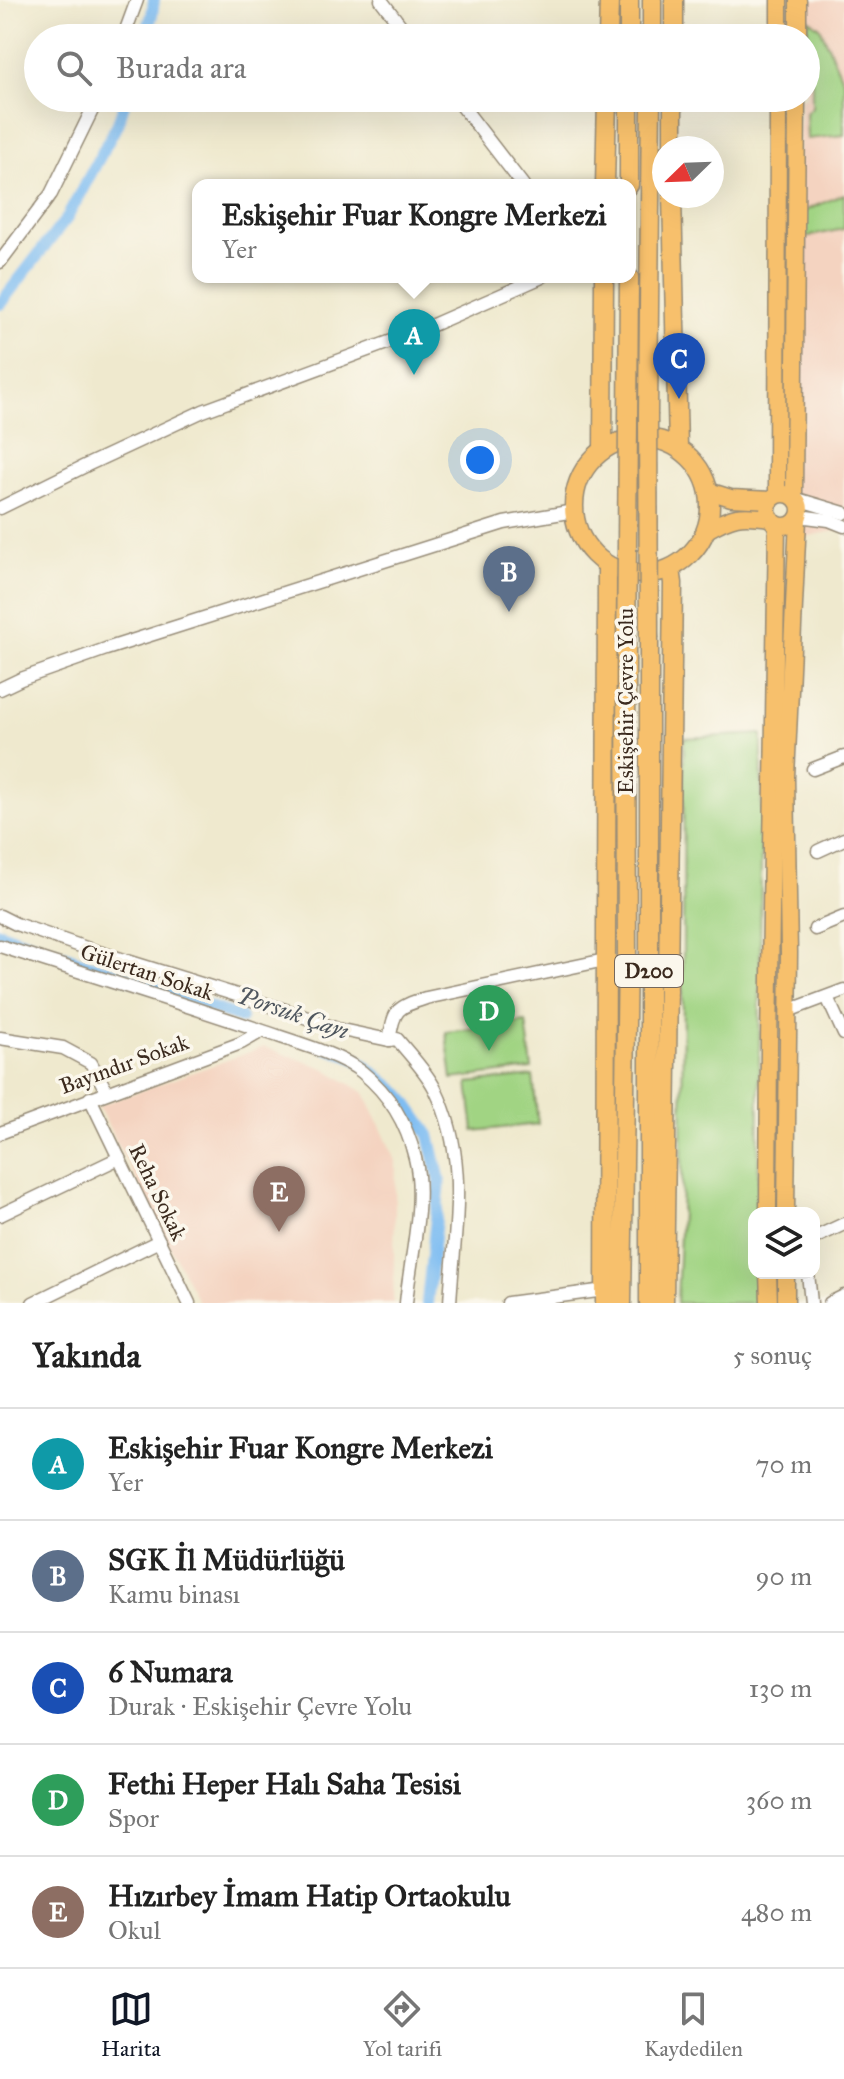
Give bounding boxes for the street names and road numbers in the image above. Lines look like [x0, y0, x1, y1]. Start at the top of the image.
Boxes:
street label: Eskişehir Çevre Yolu [612, 608, 639, 794]
street label: Gülertan Sokak [77, 938, 218, 1006]
road number: D200 [615, 955, 683, 987]
street label: Bayındır Sokak [56, 1028, 193, 1100]
street label: Reha Sokak [123, 1139, 193, 1245]

